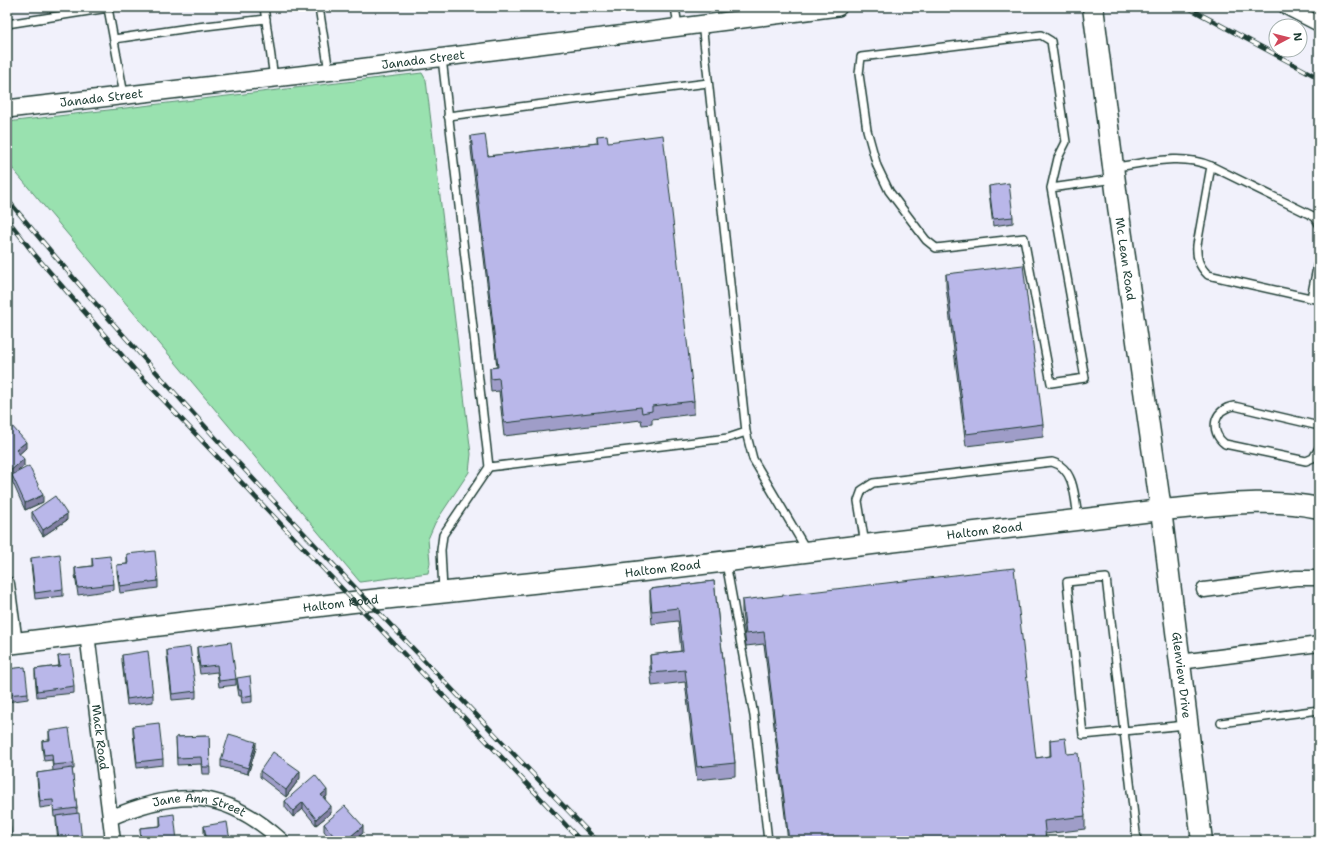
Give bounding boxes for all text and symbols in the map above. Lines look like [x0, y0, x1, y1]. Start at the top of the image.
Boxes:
north arrow [1268, 18, 1308, 58]
text: N [1289, 32, 1305, 42]
street label: Janada Street [381, 47, 466, 73]
street label: Janada Street [59, 85, 144, 111]
street label: Mc Lean Road [1111, 216, 1139, 302]
street label: Haltom Road [946, 518, 1024, 543]
street label: Haltom Road [624, 556, 702, 581]
street label: Haltom Road [302, 591, 380, 616]
street label: Glenview Drive [1168, 631, 1195, 719]
street label: Mack Road [88, 704, 112, 771]
street label: Jane Ann Street [151, 790, 249, 821]

